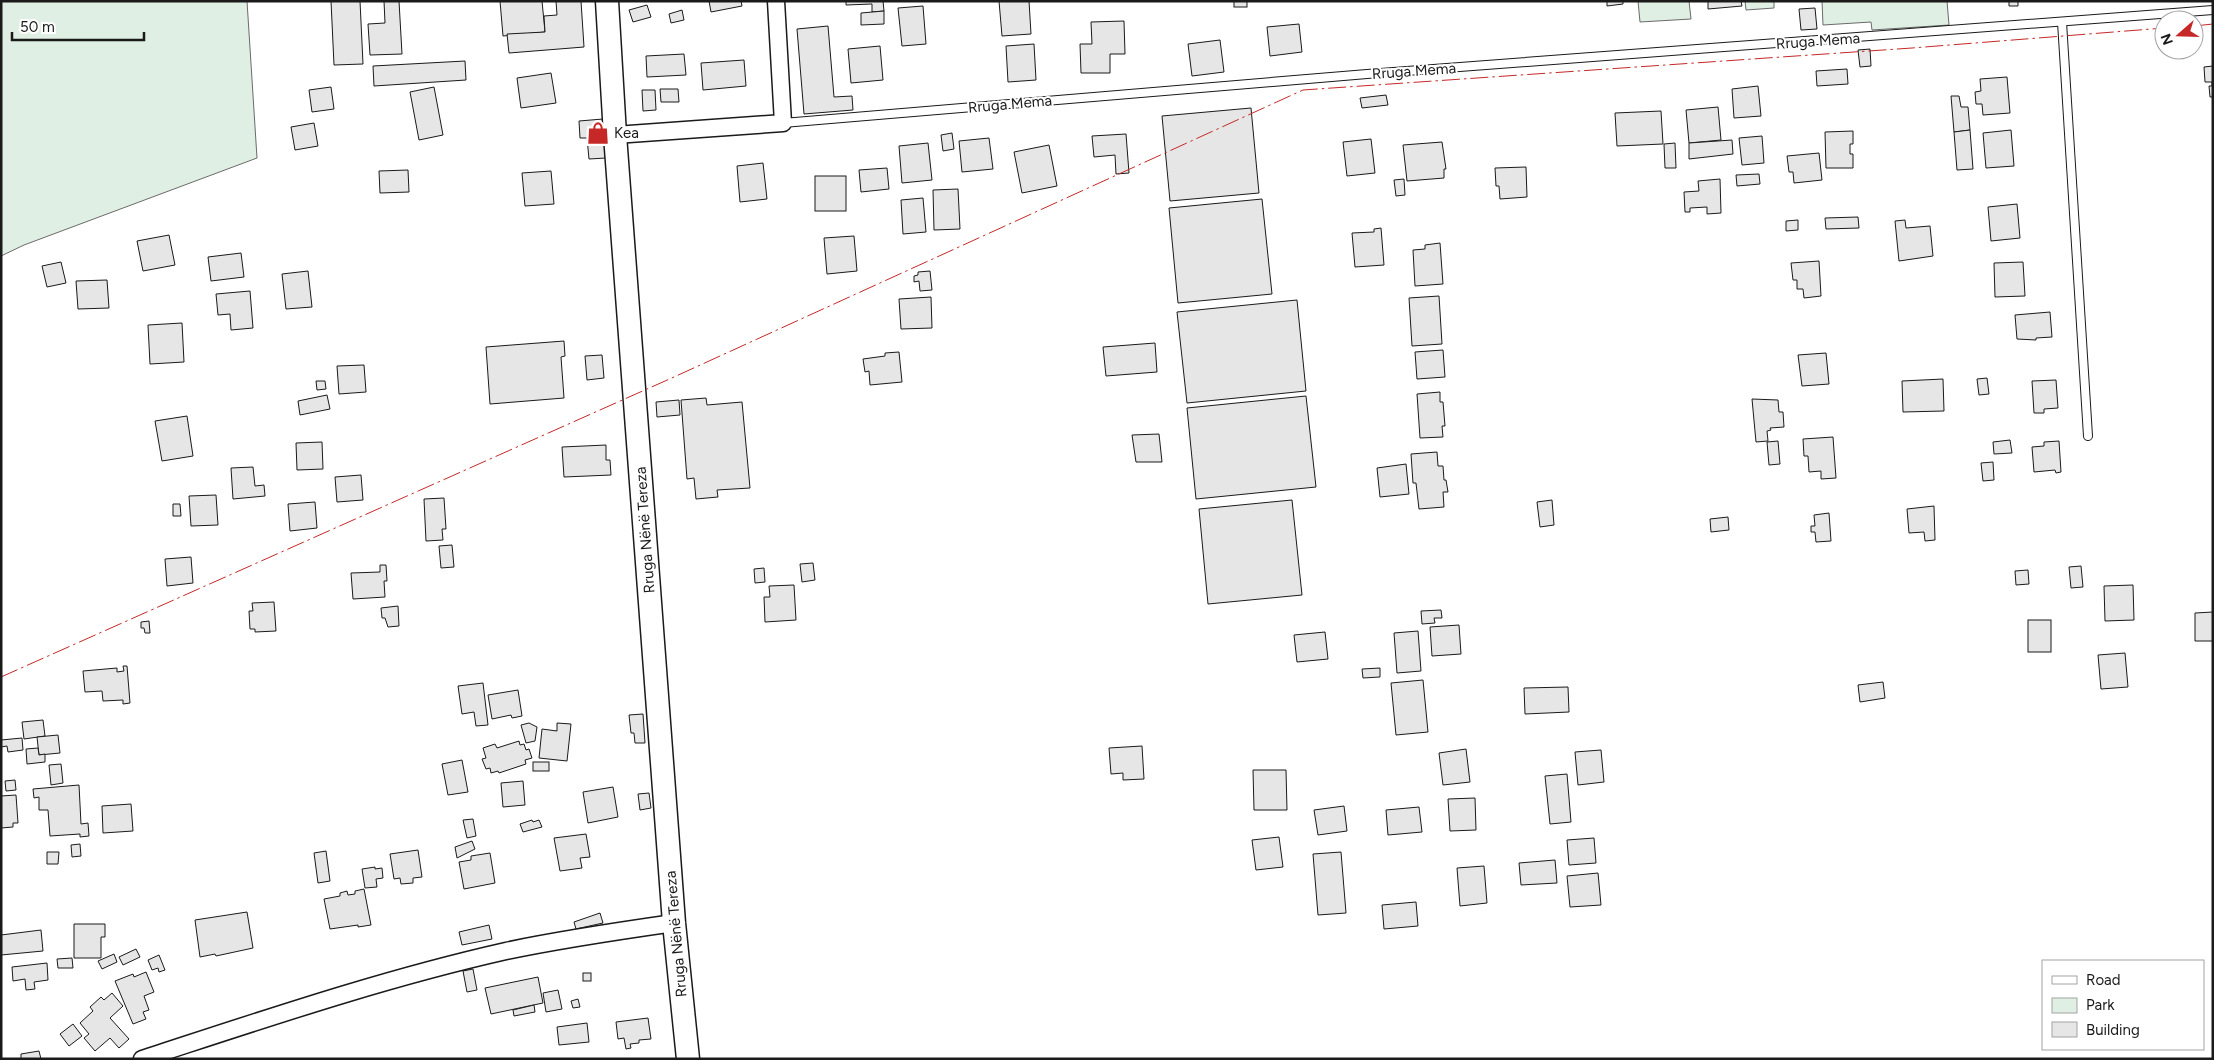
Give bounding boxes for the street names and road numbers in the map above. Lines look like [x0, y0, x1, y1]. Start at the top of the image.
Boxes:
street label: Rruga Mema [1775, 29, 1861, 53]
street label: Rruga Mema [1371, 59, 1457, 83]
street label: Rruga Mema [967, 91, 1053, 117]
street label: Rruga Nënë Tereza [632, 466, 658, 594]
street label: Rruga Nënë Tereza [662, 870, 690, 998]

